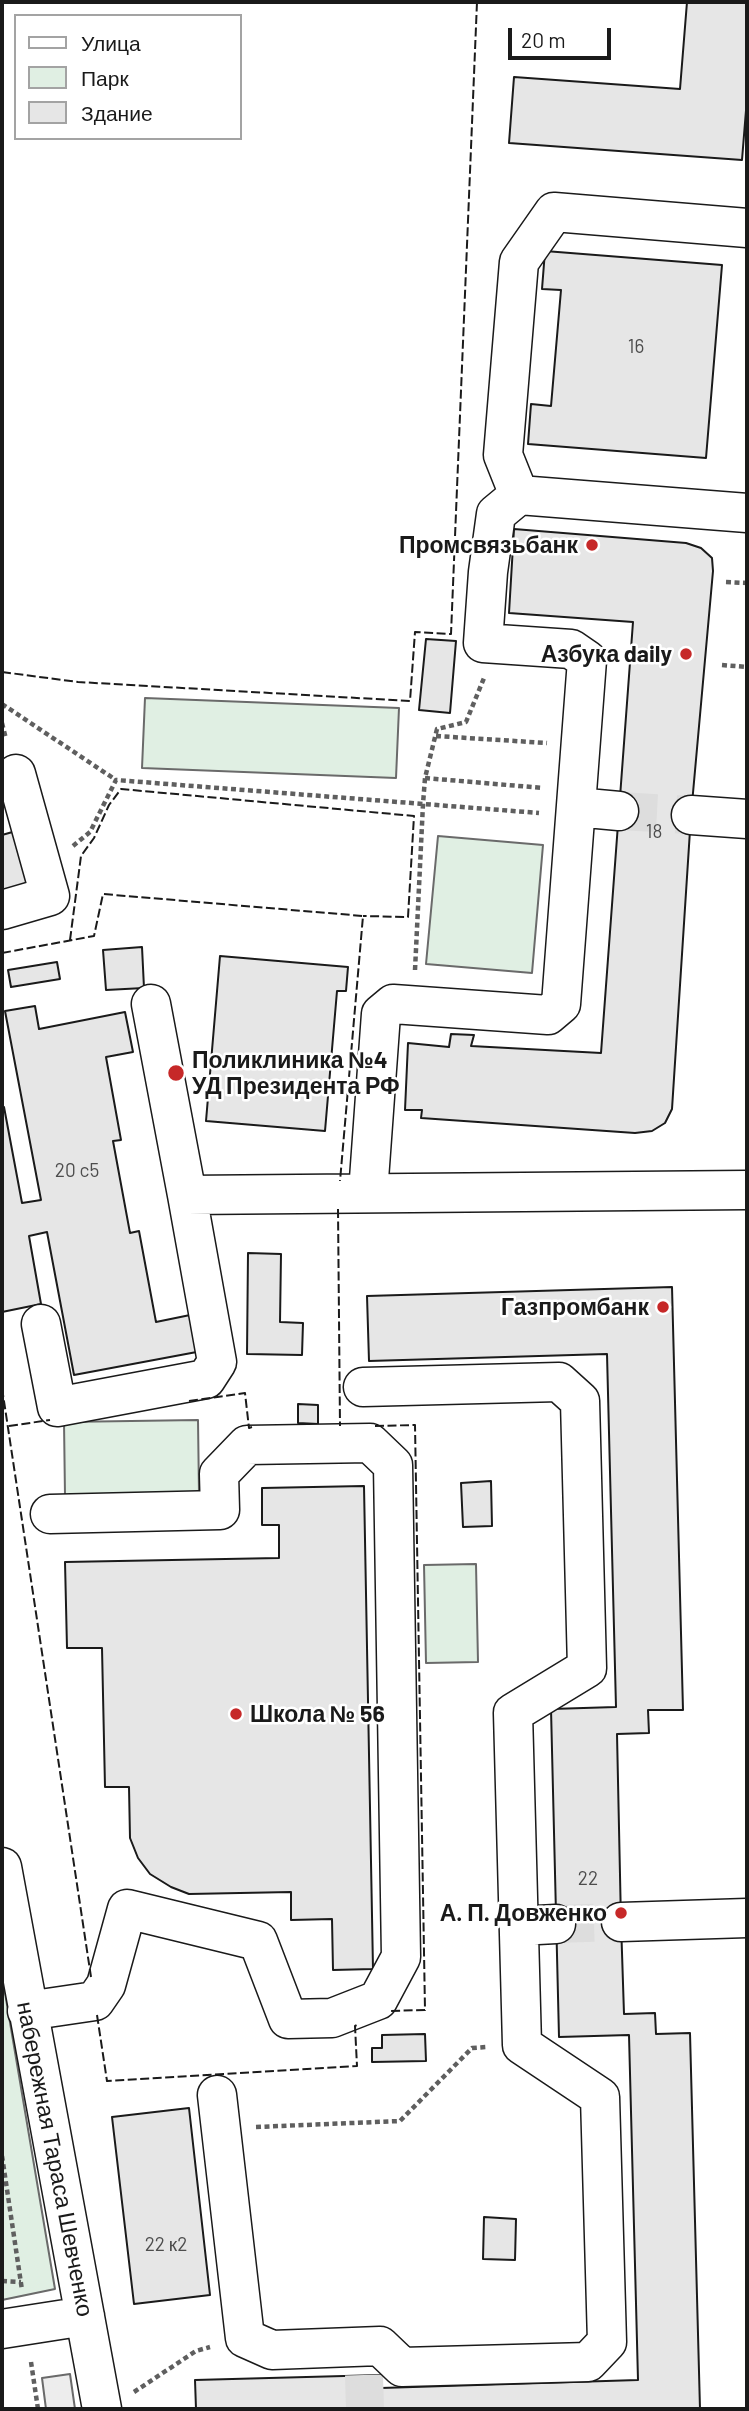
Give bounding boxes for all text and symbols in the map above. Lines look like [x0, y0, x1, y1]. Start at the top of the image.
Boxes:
legend [14, 14, 242, 140]
scale bar [511, 14, 614, 58]
text: 20 m [521, 27, 566, 52]
text: Улица [81, 30, 141, 55]
text: Парк [81, 65, 129, 90]
text: Здание [81, 100, 153, 125]
house number: 16 [628, 336, 644, 358]
place label: Промсвязьбанк [399, 531, 578, 559]
marker: Промсвязьбанк [584, 537, 600, 553]
place label: Азбука daily [541, 640, 672, 668]
marker: Азбука daily [678, 646, 694, 662]
house number: 18 [646, 821, 662, 843]
place label: Поликлиника №4 УД Президента РФ [192, 1046, 400, 1100]
marker: Поликлиника №4 УД Президента РФ [166, 1063, 186, 1083]
house number: 20 c5 [55, 1160, 99, 1182]
place label: Газпромбанк [501, 1293, 649, 1321]
marker: Газпромбанк [655, 1299, 671, 1315]
place label: Школа № 56 [250, 1700, 385, 1728]
marker: Школа № 56 [228, 1706, 244, 1722]
house number: 22 [578, 1868, 598, 1890]
place label: А. П. Довженко [440, 1899, 607, 1927]
marker: А. П. Довженко [613, 1905, 629, 1921]
street label: набережная Тараса Шевченко [11, 1999, 99, 2319]
house number: 22 к2 [145, 2234, 187, 2256]

